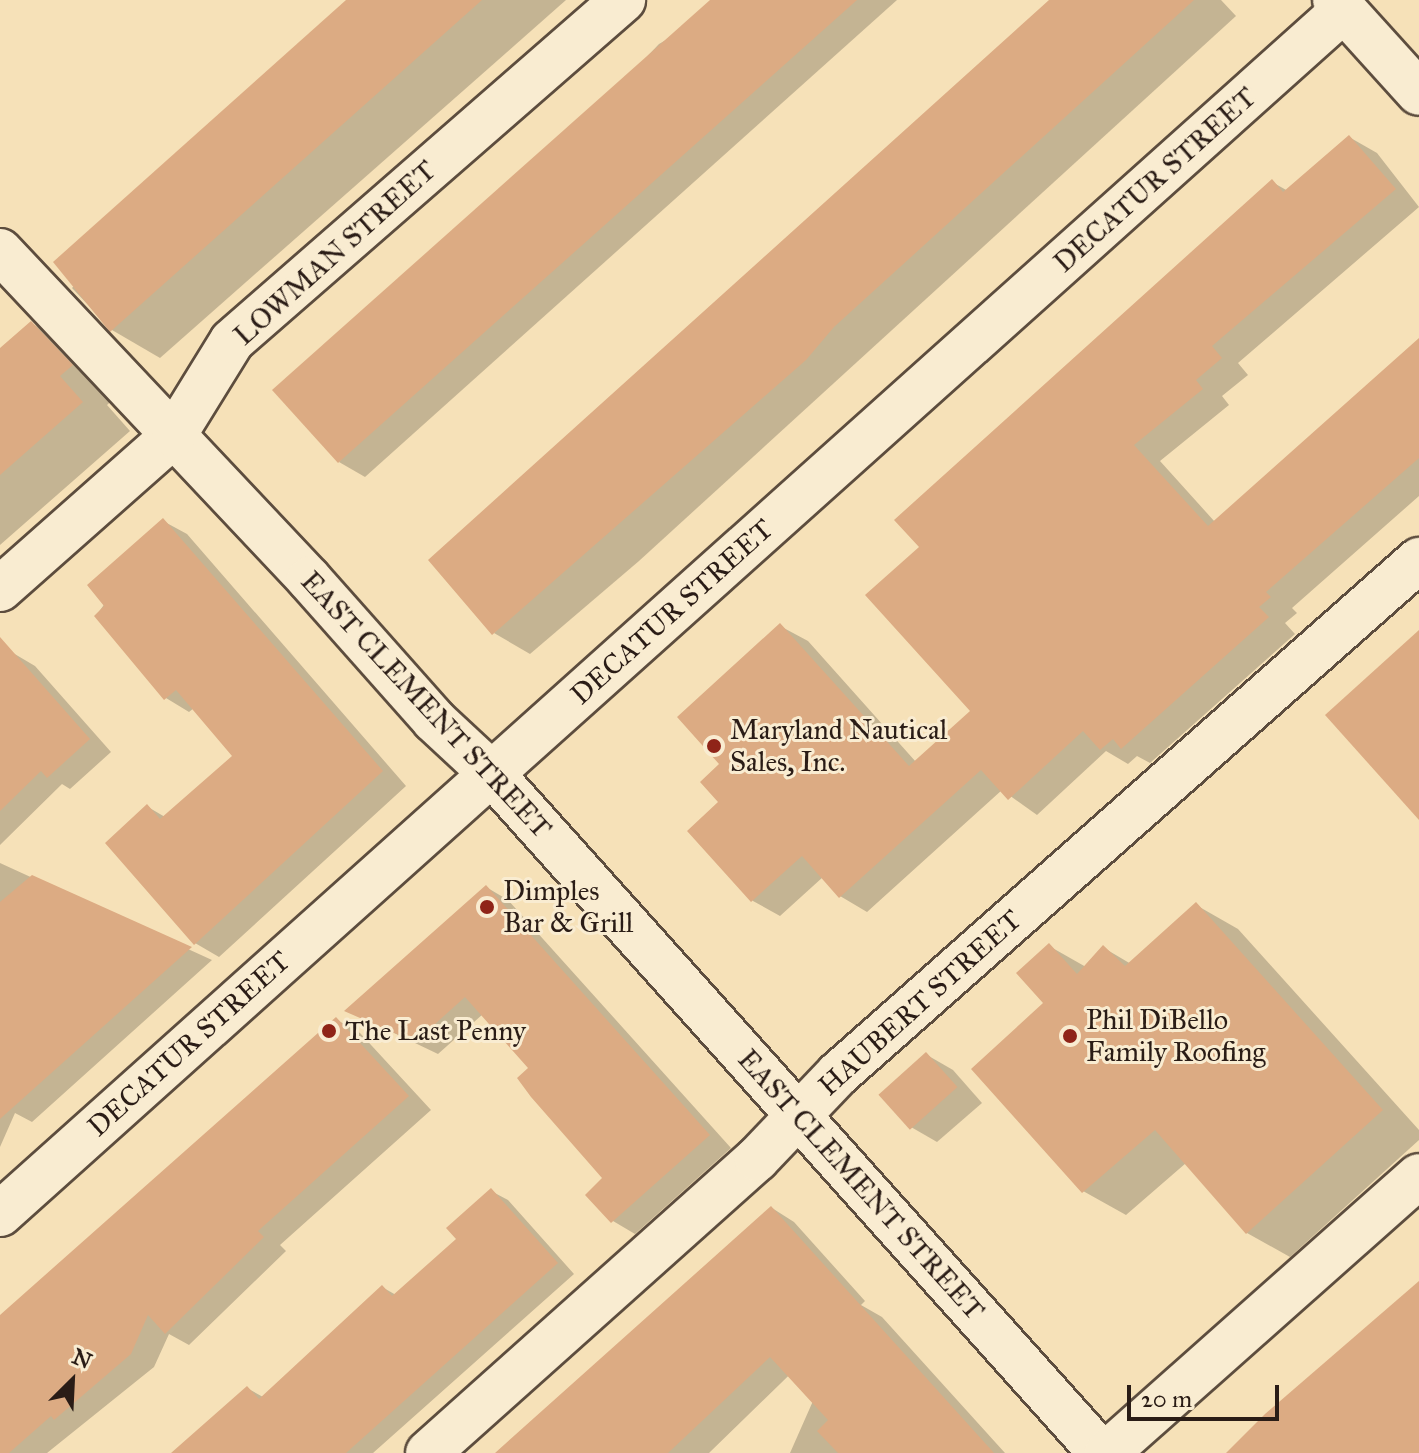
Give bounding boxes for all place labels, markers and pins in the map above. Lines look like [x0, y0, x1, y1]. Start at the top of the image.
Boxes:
place label: Maryland Nautical Sales, Inc. [730, 713, 947, 779]
marker: Maryland Nautical Sales, Inc. [705, 737, 723, 755]
place label: Dimples Bar & Grill [503, 874, 633, 940]
marker: Dimples Bar & Grill [478, 898, 496, 916]
place label: Phil DiBello Family Roofing [1086, 1003, 1265, 1069]
place label: The Last Penny [345, 1014, 526, 1048]
marker: The Last Penny [320, 1022, 338, 1040]
marker: Phil DiBello Family Roofing [1061, 1027, 1079, 1045]

